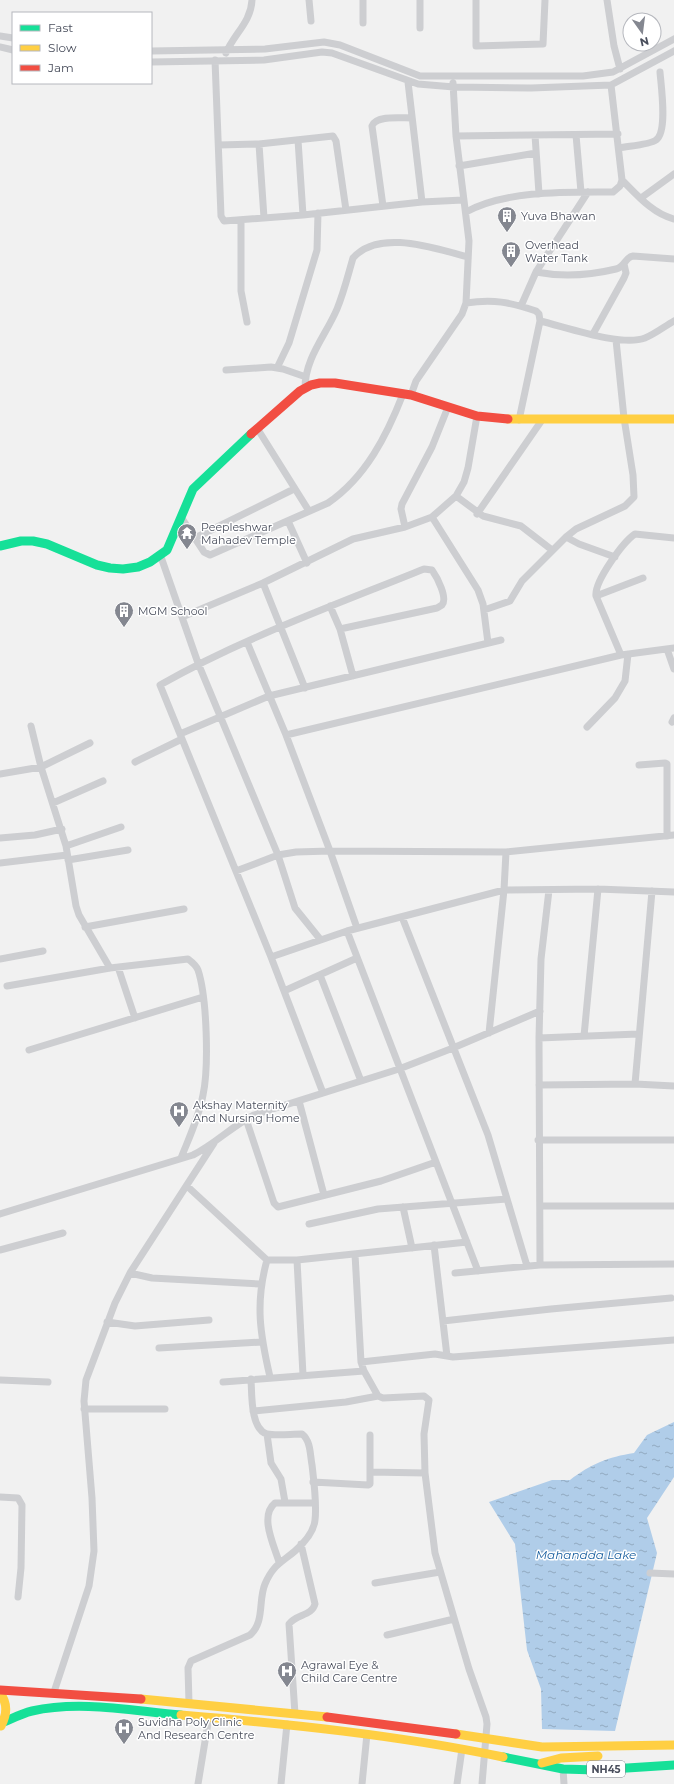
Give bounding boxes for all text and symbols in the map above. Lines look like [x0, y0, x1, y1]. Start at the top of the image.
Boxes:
legend [12, 12, 152, 84]
north arrow [622, 12, 662, 52]
text: Fast [48, 20, 73, 35]
text: N [638, 34, 650, 50]
text: Slow [48, 40, 77, 55]
text: Jam [47, 60, 74, 75]
building icon: Yuva Bhawan [496, 205, 518, 233]
place label: Yuva Bhawan [521, 209, 596, 223]
place label: Overhead Water Tank [525, 238, 588, 265]
building icon: Overhead Water Tank [500, 240, 522, 268]
place label: Peepleshwar Mahadev Temple [201, 520, 296, 547]
temple icon: Peepleshwar Mahadev Temple [176, 522, 198, 550]
building icon: MGM School [113, 600, 135, 628]
place label: MGM School [138, 604, 207, 618]
place label: Akshay Maternity And Nursing Home [193, 1098, 300, 1125]
hospital icon: Akshay Maternity And Nursing Home [168, 1100, 190, 1128]
water label: Mahandda Lake [536, 1547, 636, 1562]
place label: Agrawal Eye & Child Care Centre [301, 1658, 398, 1685]
hospital icon: Agrawal Eye & Child Care Centre [276, 1660, 298, 1688]
place label: Suvidha Poly Clinic And Research Centre [138, 1715, 255, 1742]
hospital icon: Suvidha Poly Clinic And Research Centre [113, 1717, 135, 1745]
road number: NH45 [587, 1761, 625, 1777]

